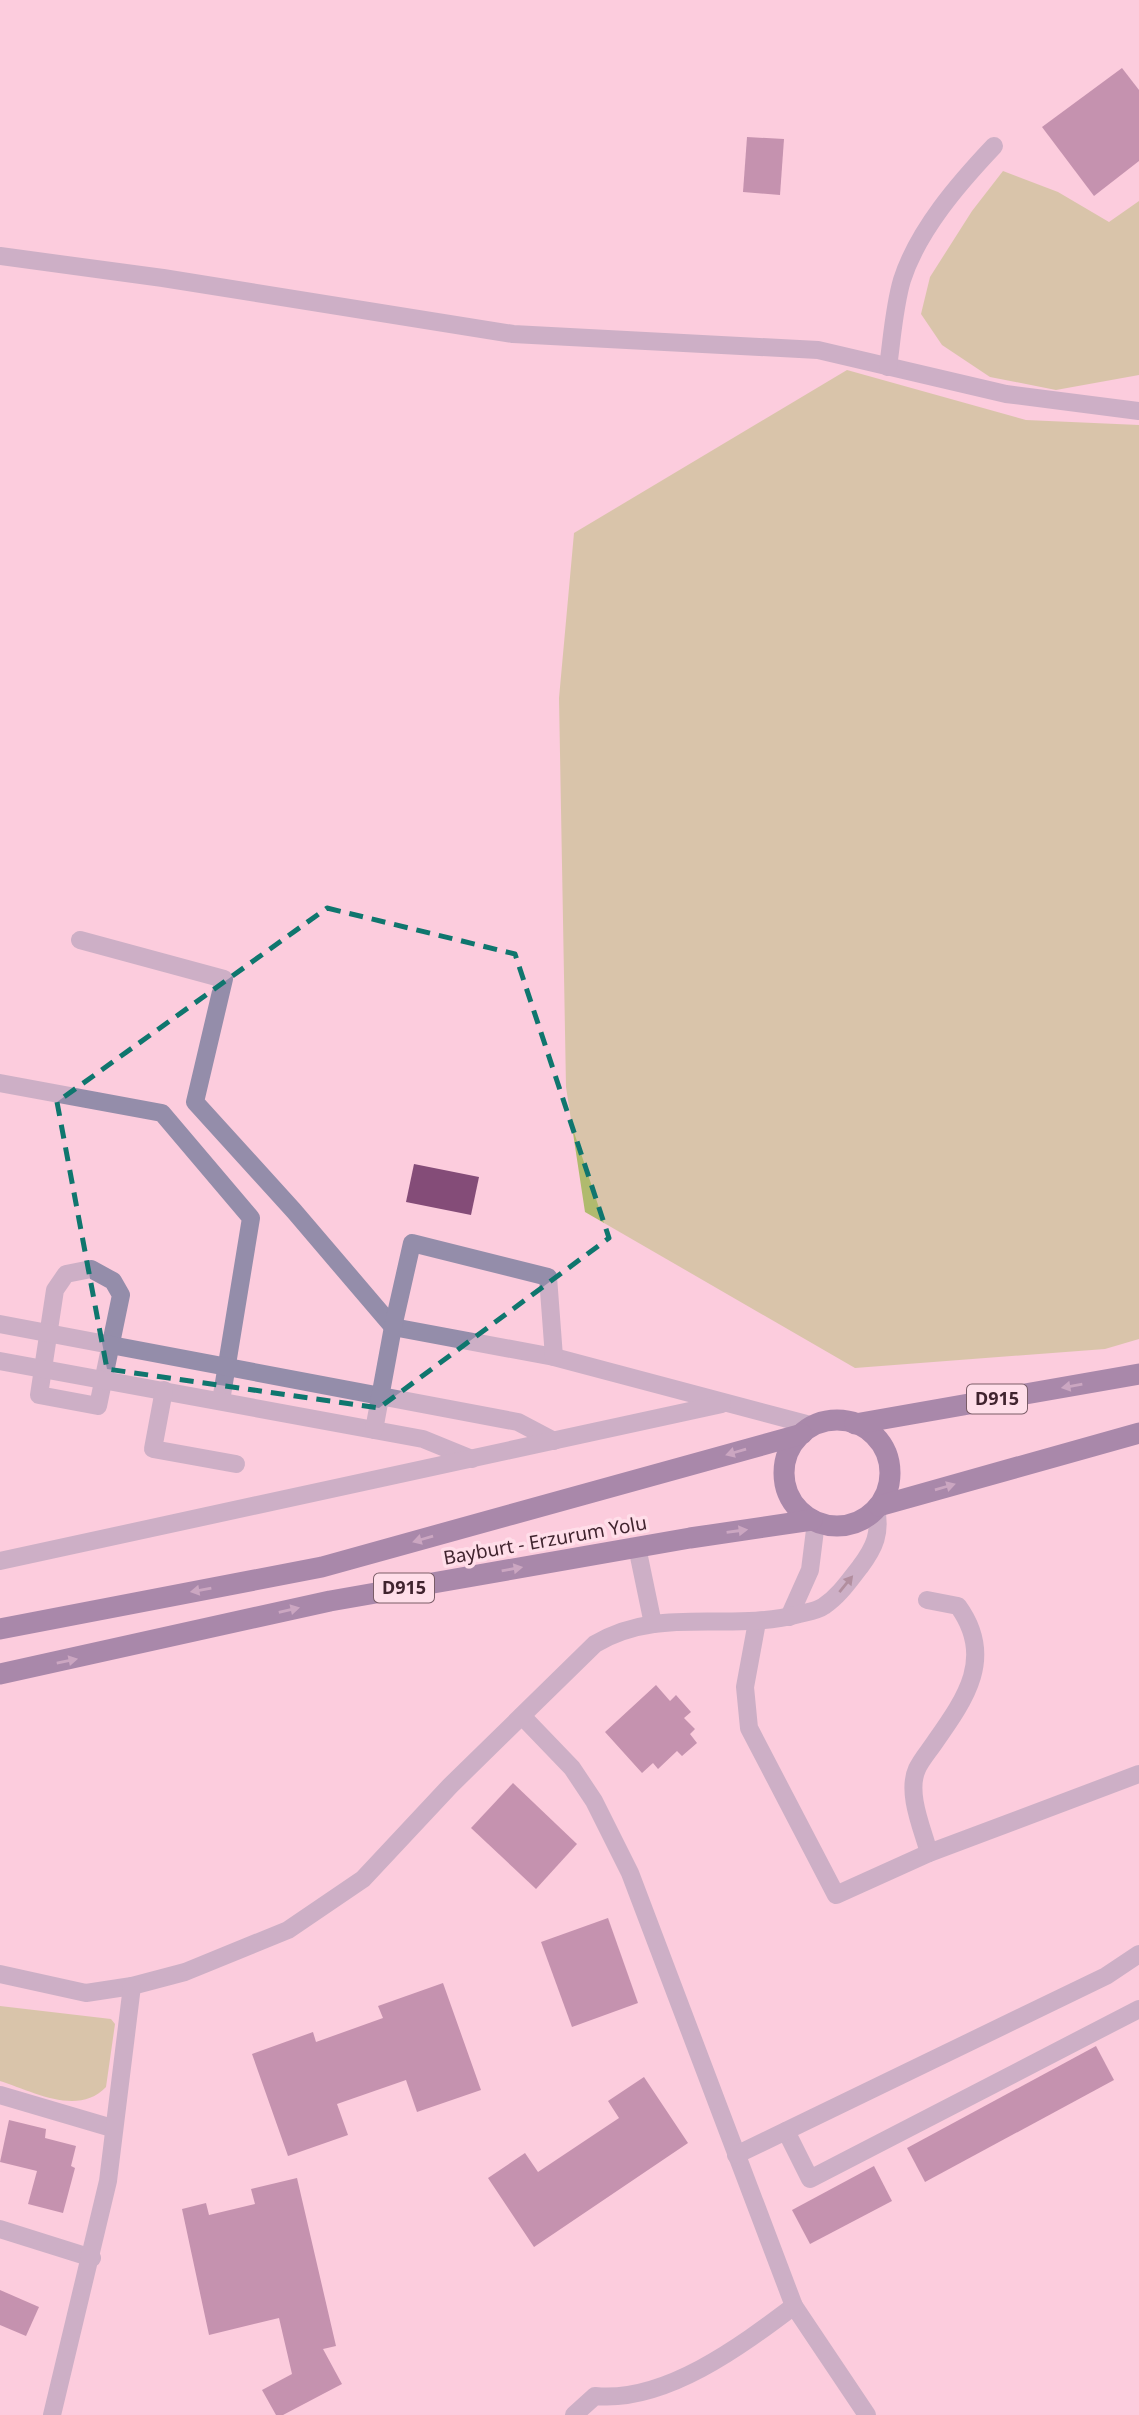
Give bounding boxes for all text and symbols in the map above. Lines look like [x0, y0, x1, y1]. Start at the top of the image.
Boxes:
one-way arrow [1061, 1381, 1083, 1392]
road number: D915 [967, 1384, 1027, 1414]
one-way arrow [725, 1447, 747, 1458]
one-way arrow [935, 1482, 956, 1492]
street label: Bayburt - Erzurum Yolu [441, 1509, 649, 1571]
one-way arrow [726, 1525, 748, 1536]
one-way arrow [412, 1535, 433, 1545]
one-way arrow [501, 1563, 523, 1574]
road number: D915 [374, 1574, 434, 1602]
one-way arrow [839, 1576, 854, 1594]
one-way arrow [190, 1584, 212, 1595]
one-way arrow [278, 1605, 300, 1616]
one-way arrow [56, 1655, 78, 1666]

